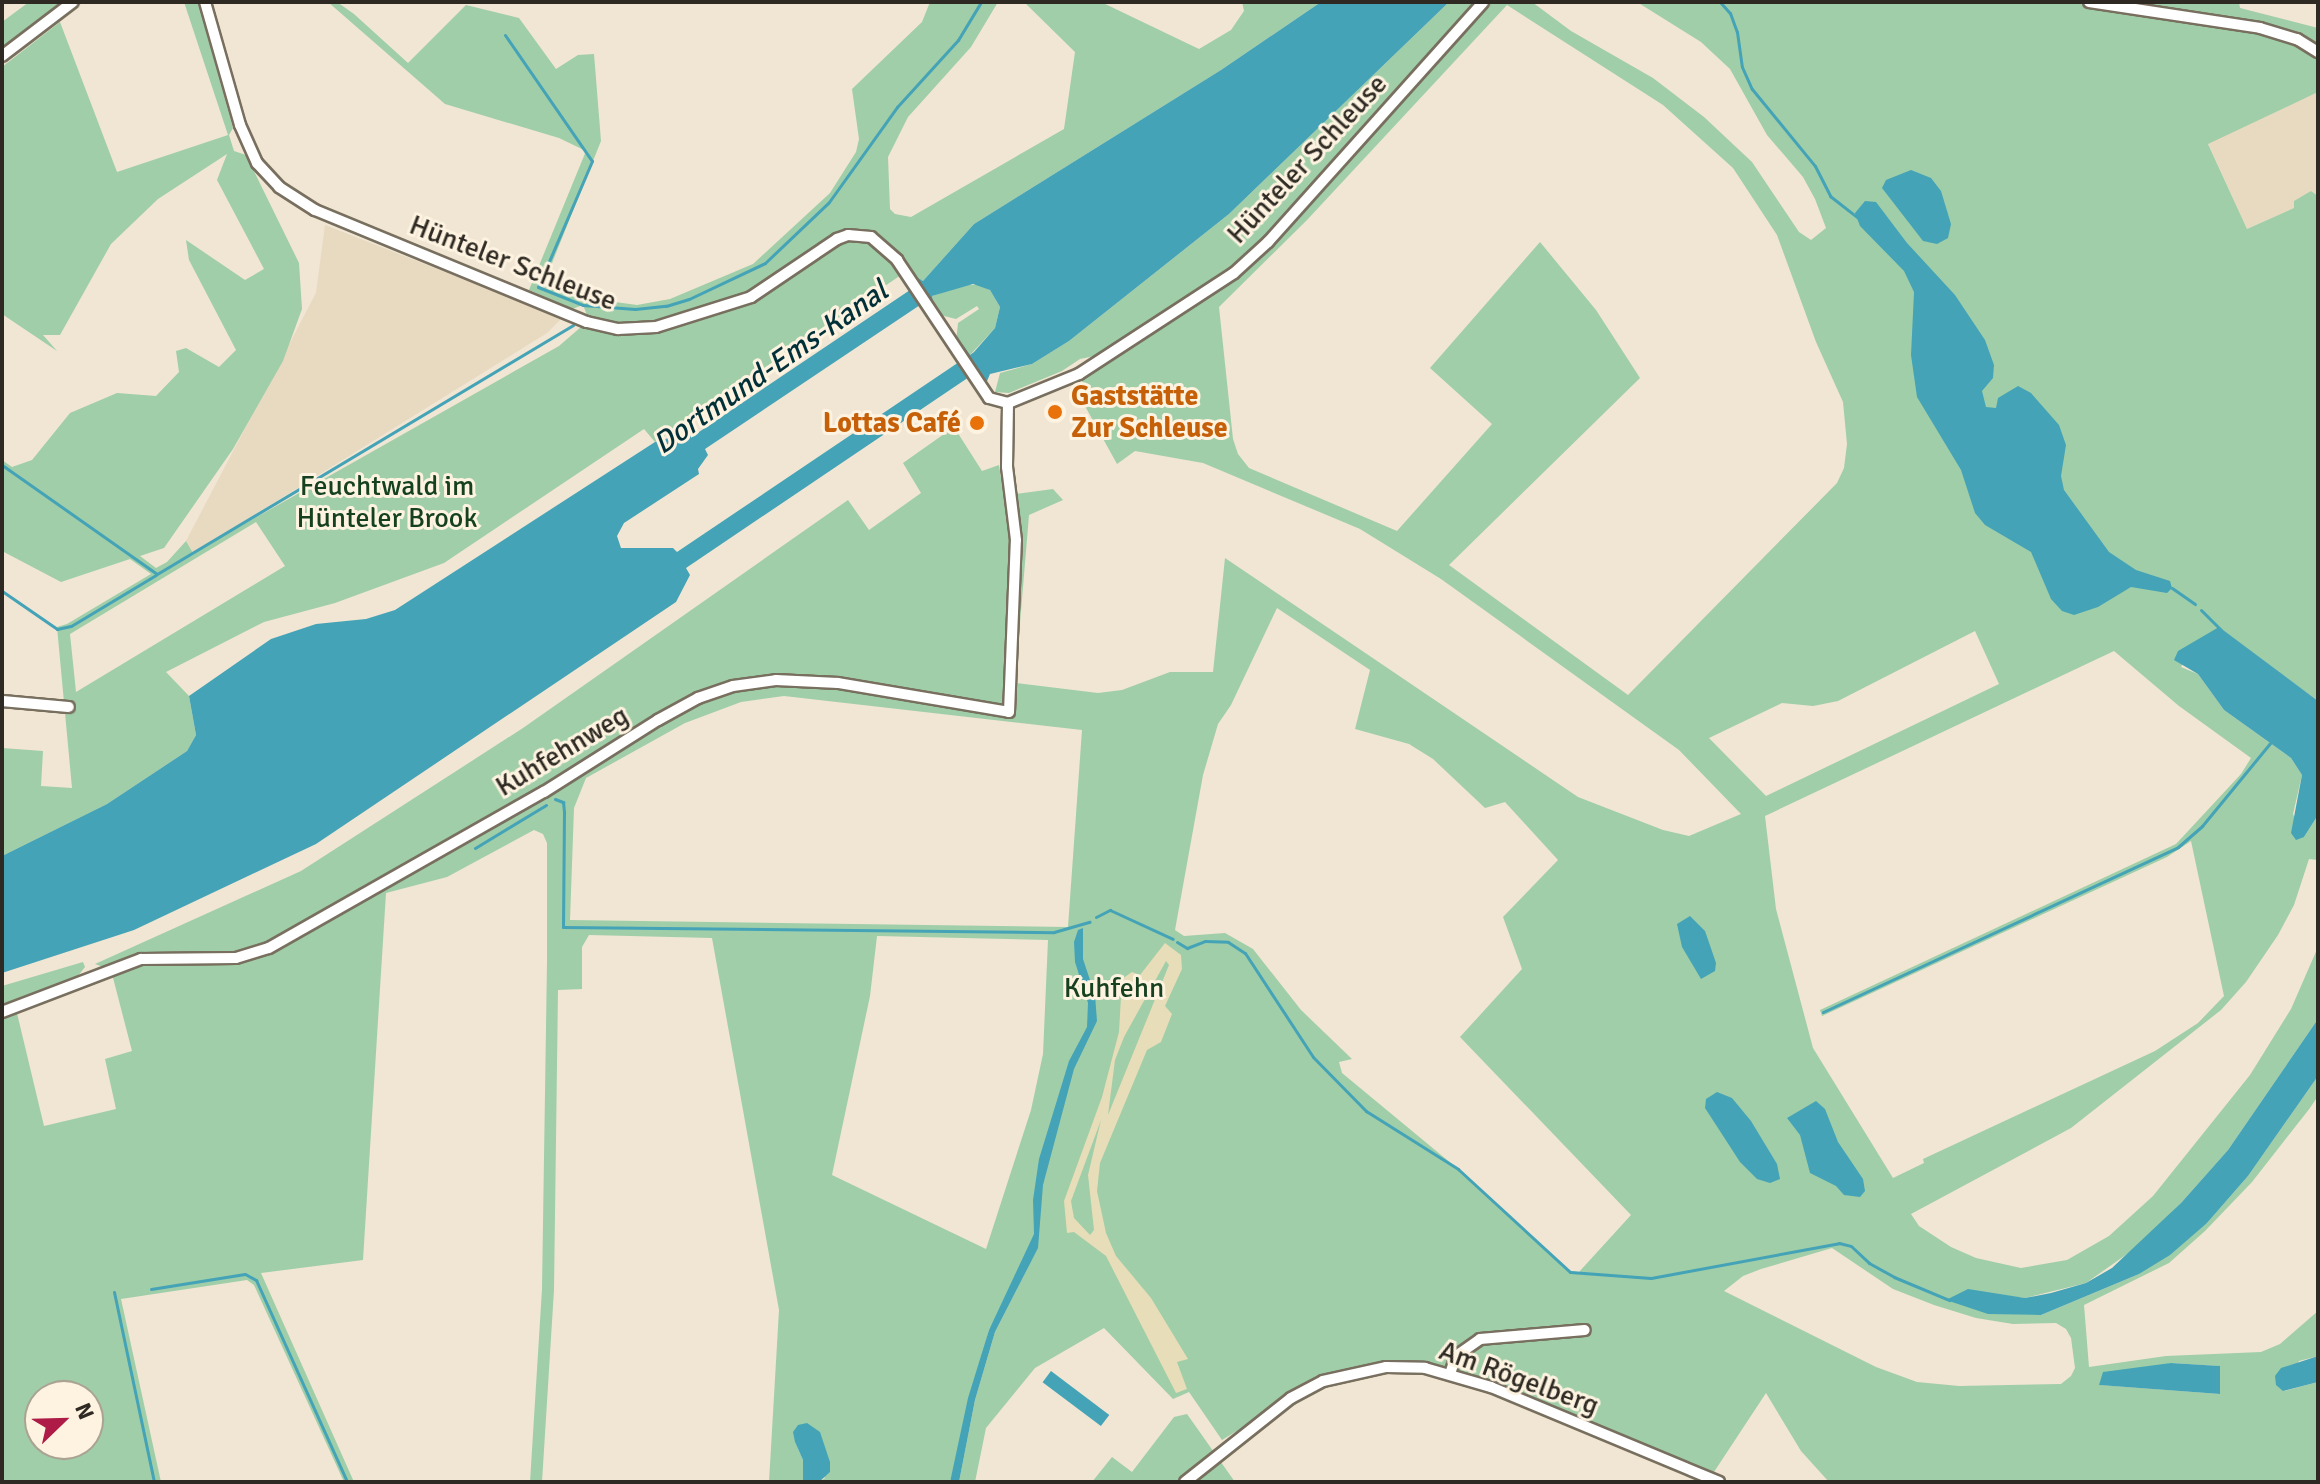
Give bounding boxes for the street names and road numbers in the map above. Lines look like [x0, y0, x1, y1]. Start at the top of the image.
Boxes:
street label: Hünteler Schleuse [1220, 67, 1394, 251]
street label: Hünteler Schleuse [405, 208, 621, 318]
street label: Kuhfehnweg [490, 698, 634, 804]
street label: Am Rögelberg [1435, 1334, 1603, 1422]

